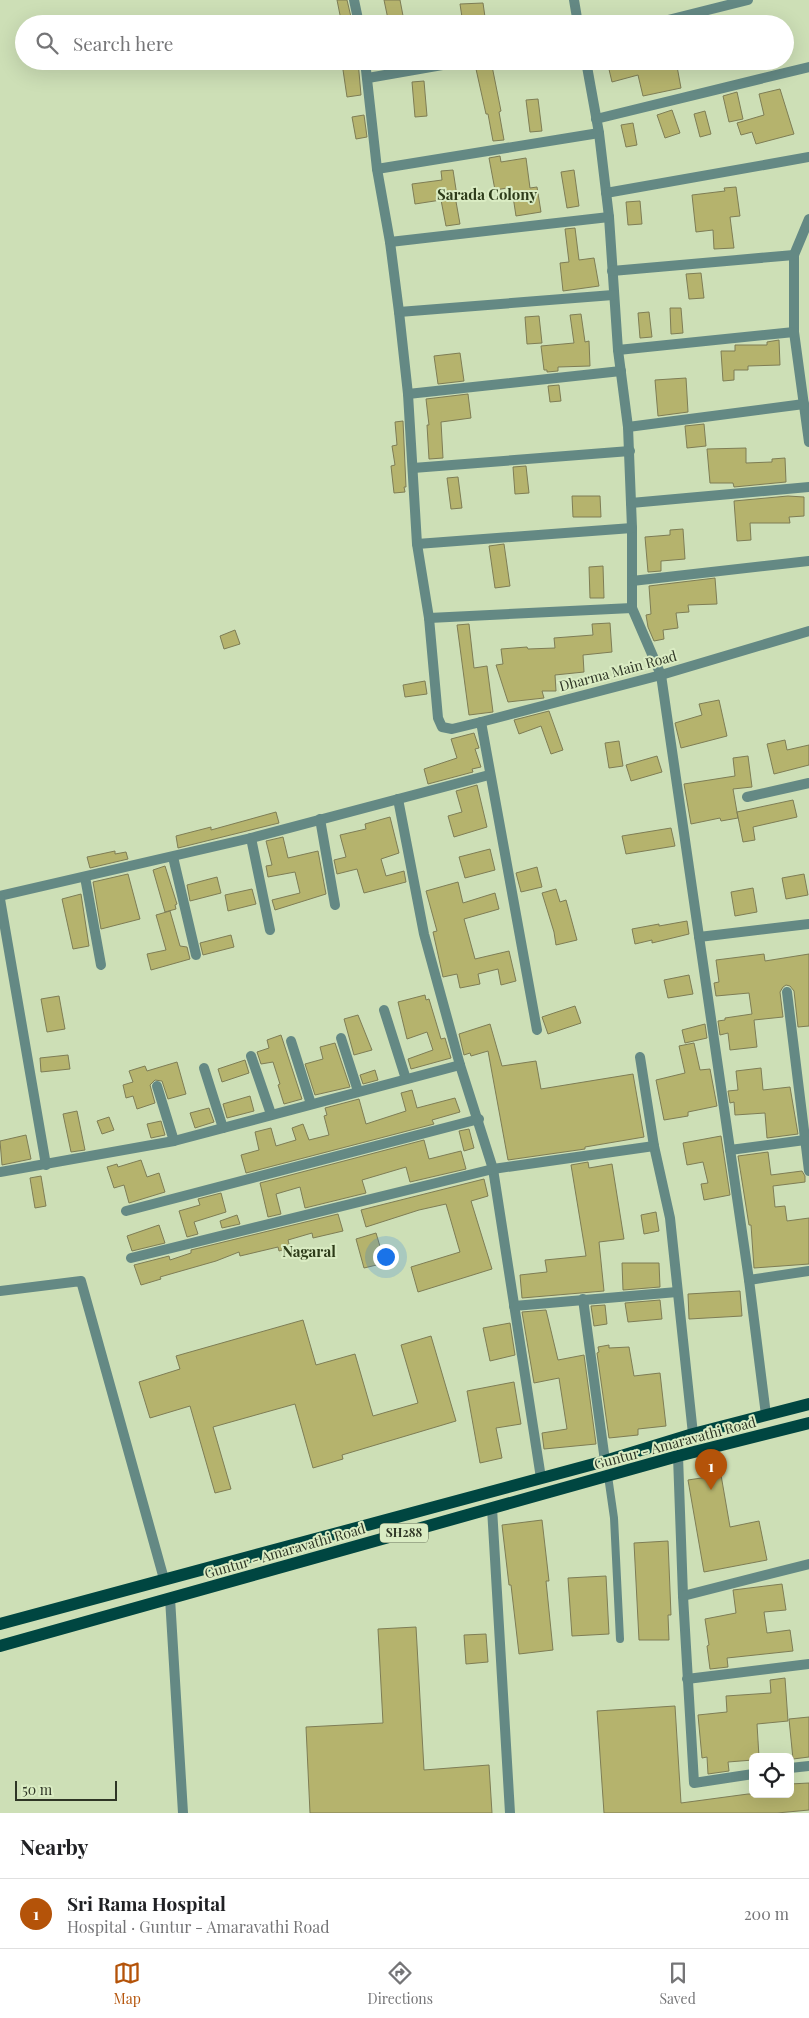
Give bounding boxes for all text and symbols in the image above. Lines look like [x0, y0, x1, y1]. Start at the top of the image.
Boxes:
search box [15, 15, 794, 70]
icon: search [33, 29, 61, 57]
text: Search here [73, 30, 173, 56]
district label: Sarada Colony [437, 184, 537, 204]
street label: Dharma Main Road [557, 646, 679, 695]
district label: Nagaral [282, 1241, 336, 1261]
your location [373, 1244, 399, 1270]
street label: Guntur - Amaravathi Road [592, 1412, 758, 1473]
pin: 1 [695, 1449, 727, 1490]
street label: Guntur - Amaravathi Road [202, 1518, 368, 1583]
road number: SH288 [380, 1524, 428, 1542]
map controls [749, 1753, 794, 1798]
button: locate [749, 1753, 794, 1798]
scale bar [15, 1778, 118, 1801]
text: 50 m [22, 1780, 52, 1799]
text: Nearby [20, 1832, 89, 1860]
text: Sri Rama Hospital [67, 1890, 226, 1916]
text: 1 [33, 1903, 39, 1924]
text: 200 m [744, 1903, 789, 1924]
text: Hospital · Guntur - Amaravathi Road [67, 1916, 329, 1937]
tab: Map [113, 1959, 141, 2008]
tab: Directions [368, 1959, 433, 2008]
tab: Saved [659, 1959, 696, 2008]

